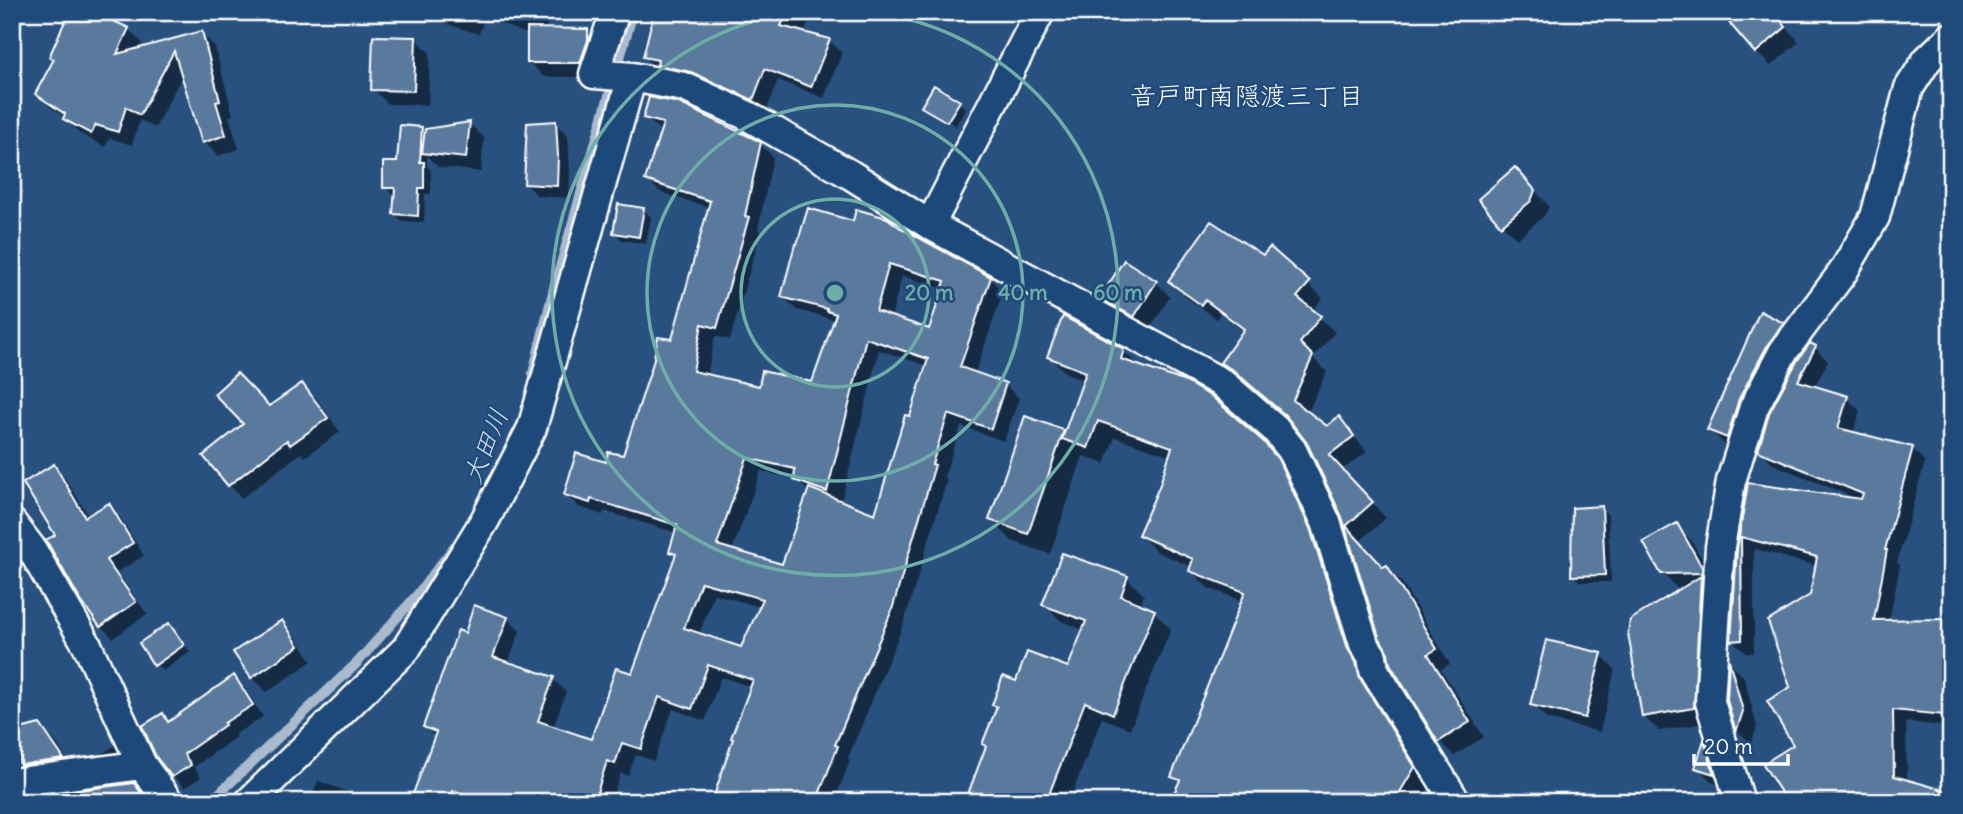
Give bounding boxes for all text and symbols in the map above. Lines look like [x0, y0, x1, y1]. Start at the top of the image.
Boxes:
district label: 音戸町南隠渡三丁目 [1130, 79, 1364, 112]
text: 20 m [905, 279, 954, 306]
text: 40 m [998, 279, 1048, 306]
text: 60 m [1093, 279, 1143, 306]
centre of rings [823, 281, 847, 305]
water label: 大田川 [455, 404, 515, 488]
scale bar [1694, 723, 1788, 767]
text: 20 m [1704, 733, 1753, 760]

